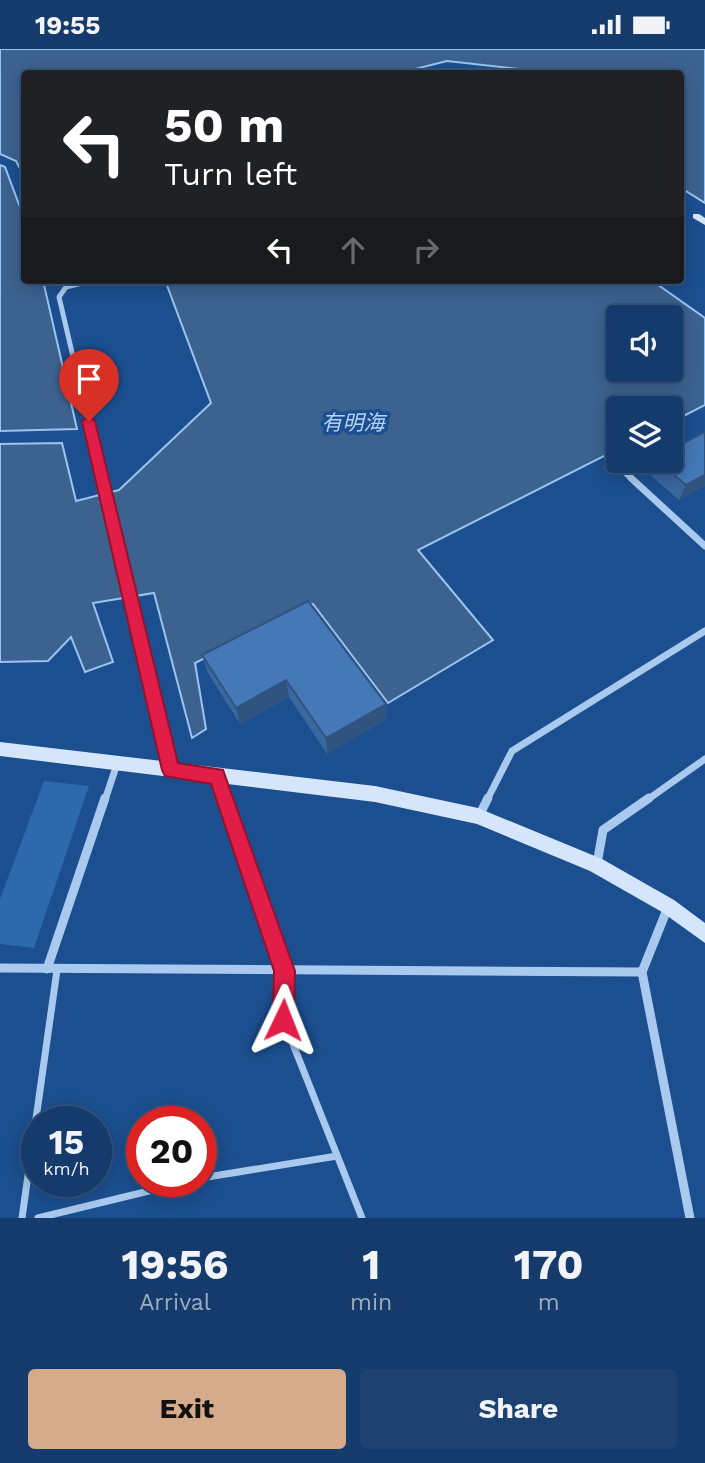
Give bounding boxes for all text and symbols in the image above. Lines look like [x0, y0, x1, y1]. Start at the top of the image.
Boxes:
text: 19:55 [35, 10, 100, 40]
text: 50 m [164, 96, 284, 154]
icon: left [49, 98, 140, 189]
text: Turn left [164, 155, 297, 193]
icon: left [261, 231, 299, 269]
icon: ahead [334, 231, 372, 269]
icon: right [407, 231, 445, 269]
map controls [606, 305, 683, 473]
button: sound [606, 305, 683, 382]
pin [59, 349, 119, 421]
icon: arrive [70, 360, 108, 398]
button: layers [606, 396, 683, 473]
water label: 有明海 [322, 410, 387, 435]
position arrow [246, 983, 320, 1057]
speed limit sign: 20 [126, 1106, 217, 1197]
text: 15 [49, 1121, 84, 1163]
text: km/h [43, 1158, 90, 1179]
text: 19:56 [122, 1240, 229, 1289]
text: 1 [362, 1240, 380, 1289]
text: 170 [514, 1240, 583, 1289]
text: Arrival [139, 1289, 211, 1316]
text: min [350, 1289, 392, 1316]
text: m [538, 1289, 560, 1316]
button: Exit [28, 1369, 346, 1449]
button: Share [360, 1369, 677, 1449]

